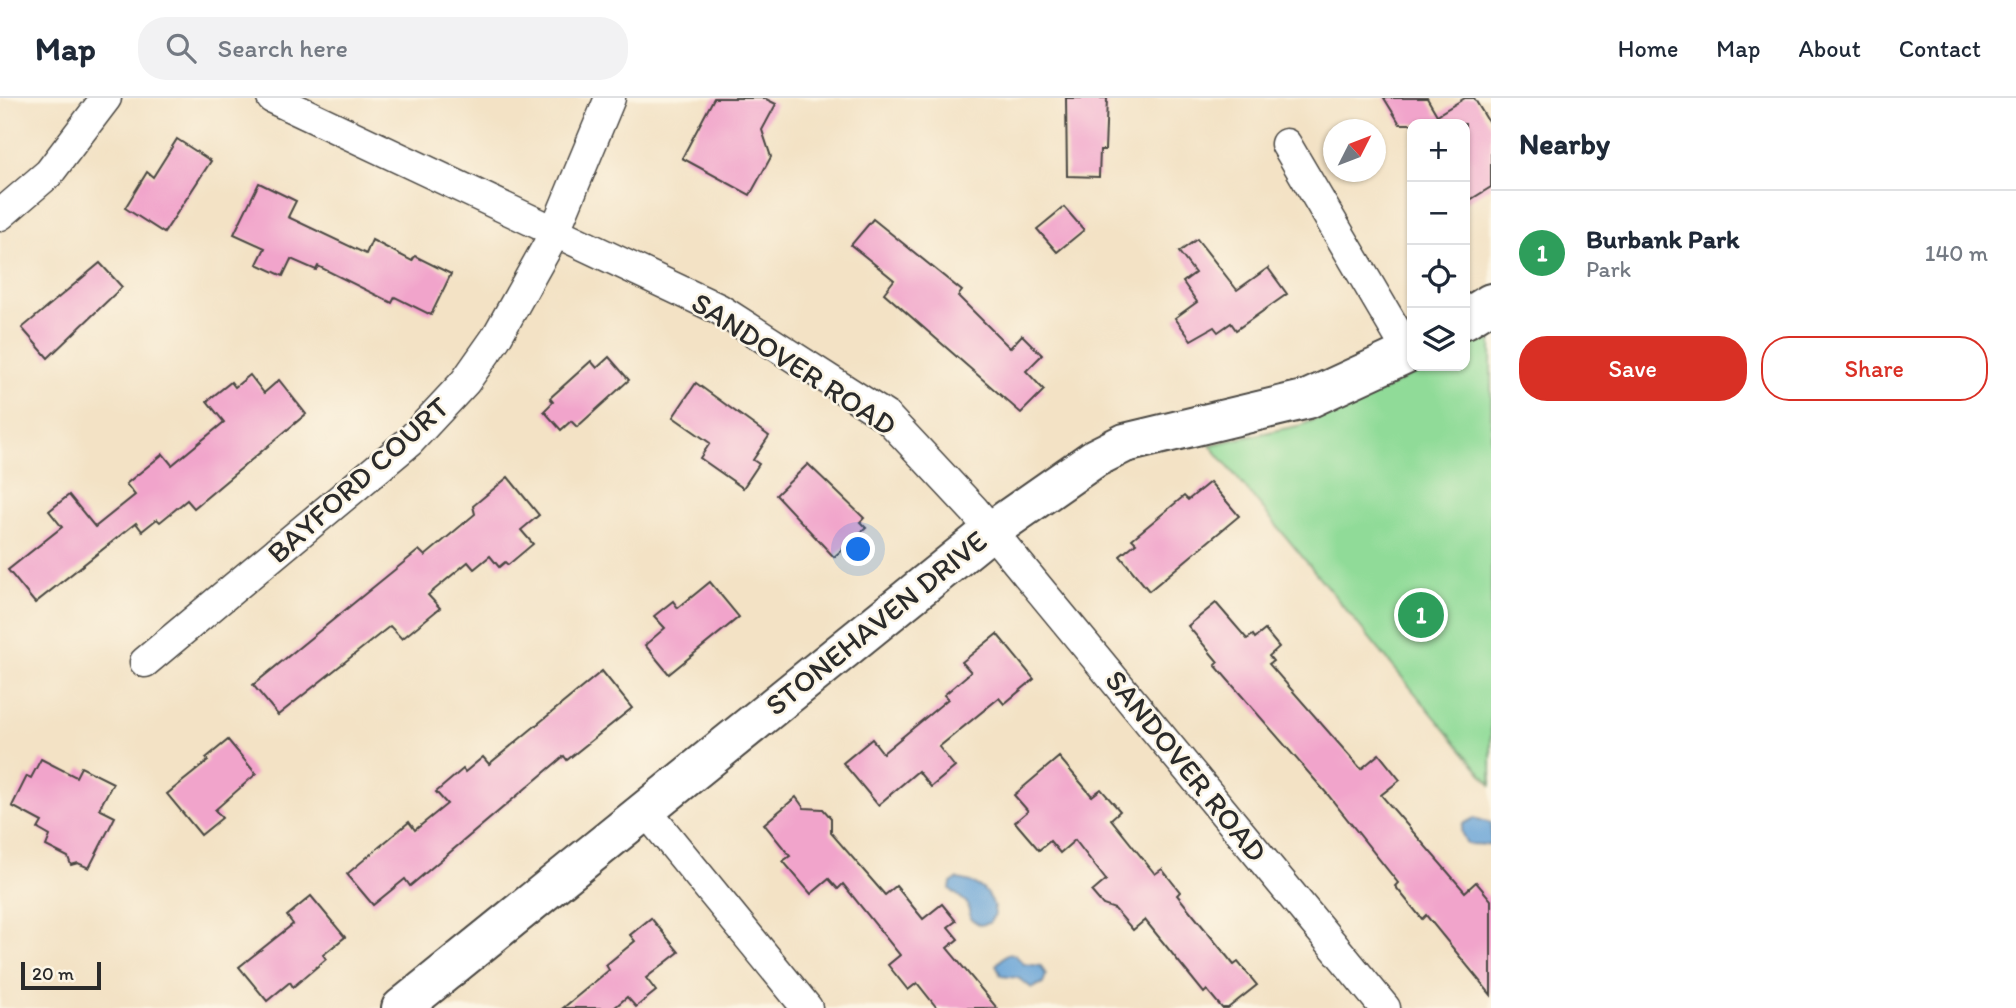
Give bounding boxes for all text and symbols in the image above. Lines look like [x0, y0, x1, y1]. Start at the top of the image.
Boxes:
search box [138, 17, 628, 80]
text: Map [35, 29, 96, 68]
icon: search [162, 29, 200, 67]
text: Search here [218, 32, 348, 64]
text: Home [1618, 34, 1678, 63]
text: Map [1716, 34, 1760, 63]
text: About [1798, 34, 1861, 63]
text: Contact [1899, 34, 1981, 63]
north arrow [1323, 119, 1386, 182]
map controls [1407, 119, 1470, 371]
button: + [1407, 119, 1470, 182]
text: Nearby [1519, 125, 1610, 162]
button: − [1407, 182, 1470, 245]
text: Burbank Park [1586, 223, 1739, 255]
text: 1 [1537, 239, 1547, 267]
text: 140 m [1925, 239, 1988, 267]
button: locate [1407, 245, 1470, 308]
text: Park [1586, 255, 1631, 283]
street label: SANDOVER ROAD [685, 284, 904, 444]
button: layers [1407, 308, 1470, 371]
button: Save [1519, 336, 1747, 401]
button: Share [1761, 336, 1988, 401]
street label: BAYFORD COURT [259, 388, 456, 571]
street label: STONEHAVEN DRIVE [757, 522, 994, 723]
your location [841, 532, 875, 566]
pin: 1 [1398, 589, 1444, 641]
street label: SANDOVER ROAD [1098, 662, 1275, 869]
scale bar [21, 959, 102, 991]
text: 20 m [32, 962, 74, 985]

